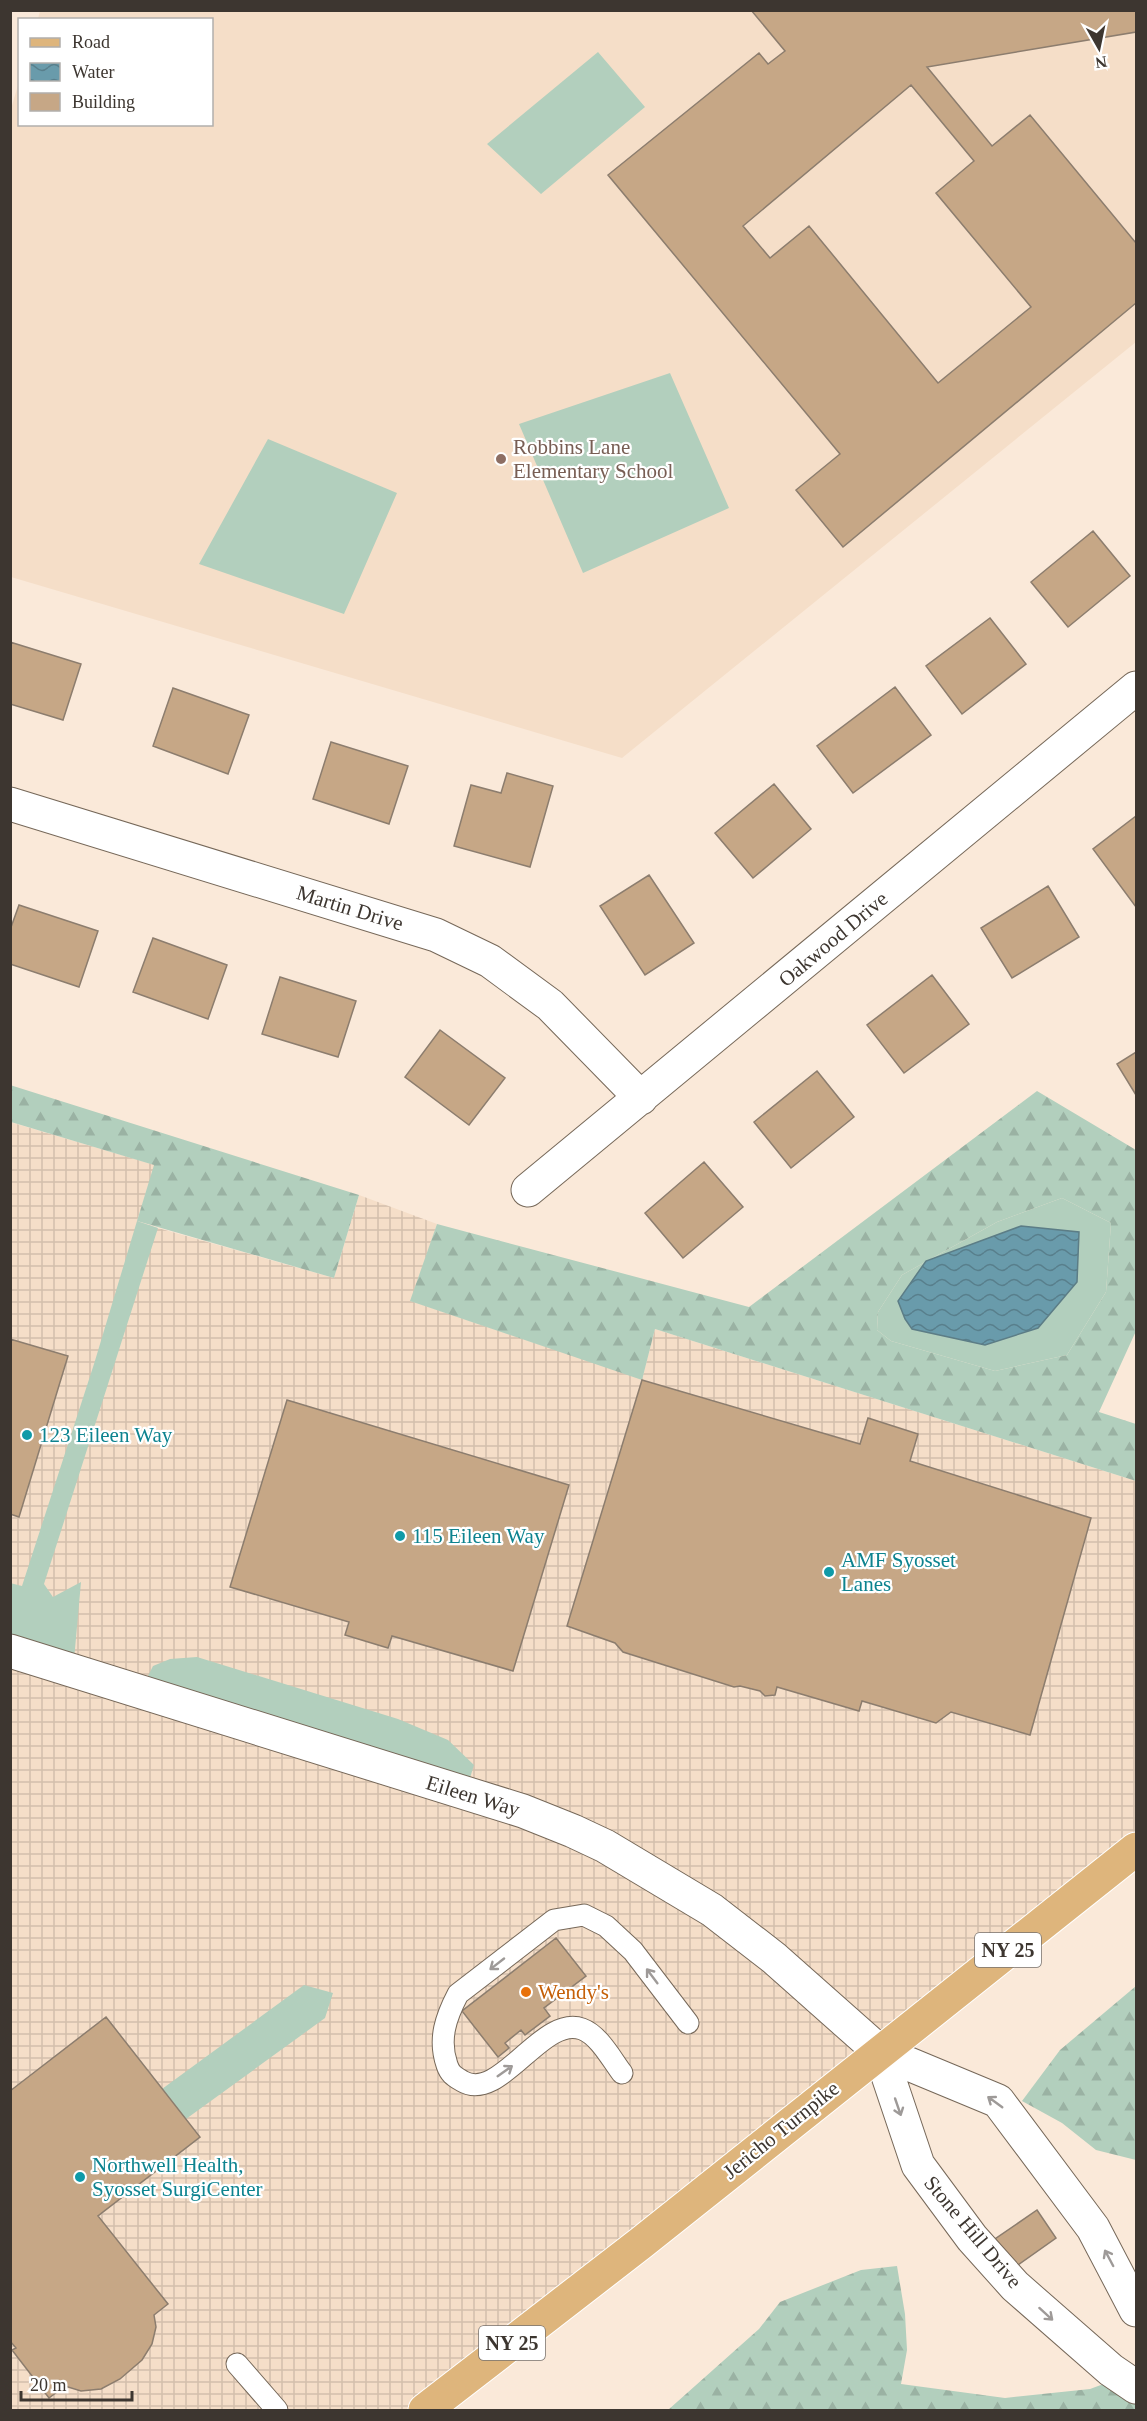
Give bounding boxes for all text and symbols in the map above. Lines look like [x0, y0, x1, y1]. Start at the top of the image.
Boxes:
legend [18, 18, 213, 126]
north arrow [1069, 18, 1129, 78]
text: Road [72, 32, 110, 52]
text: N [1094, 53, 1108, 72]
text: Water [72, 62, 115, 82]
text: Building [72, 92, 135, 112]
place label: Robbins Lane Elementary School [513, 435, 674, 483]
marker: Robbins Lane Elementary School [494, 452, 508, 466]
street label: Martin Drive [294, 880, 406, 936]
street label: Oakwood Drive [774, 887, 892, 991]
place label: 123 Eileen Way [39, 1423, 173, 1447]
marker: 123 Eileen Way [20, 1428, 34, 1442]
place label: 115 Eileen Way [412, 1524, 545, 1548]
marker: 115 Eileen Way [393, 1529, 407, 1543]
place label: AMF Syosset Lanes [841, 1548, 956, 1596]
marker: AMF Syosset Lanes [822, 1565, 836, 1579]
street label: Eileen Way [423, 1770, 523, 1822]
road number: NY 25 [975, 1933, 1041, 1967]
one-way arrow [490, 1957, 506, 1970]
one-way arrow [646, 1969, 659, 1985]
place label: Wendy's [538, 1980, 609, 2004]
marker: Wendy's [519, 1985, 533, 1999]
one-way arrow [496, 2065, 512, 2077]
street label: Jericho Turnpike [718, 2076, 844, 2184]
one-way arrow [987, 2096, 1003, 2109]
one-way arrow [894, 2097, 905, 2116]
place label: Northwell Health, Syosset SurgiCenter [92, 2153, 263, 2201]
marker: Northwell Health, Syosset SurgiCenter [73, 2170, 87, 2184]
street label: Stone Hill Drive [919, 2171, 1027, 2293]
one-way arrow [1103, 2250, 1114, 2268]
one-way arrow [1038, 2307, 1053, 2321]
road number: NY 25 [479, 2326, 545, 2360]
scale bar [21, 2364, 132, 2402]
text: 20 m [30, 2375, 67, 2395]

